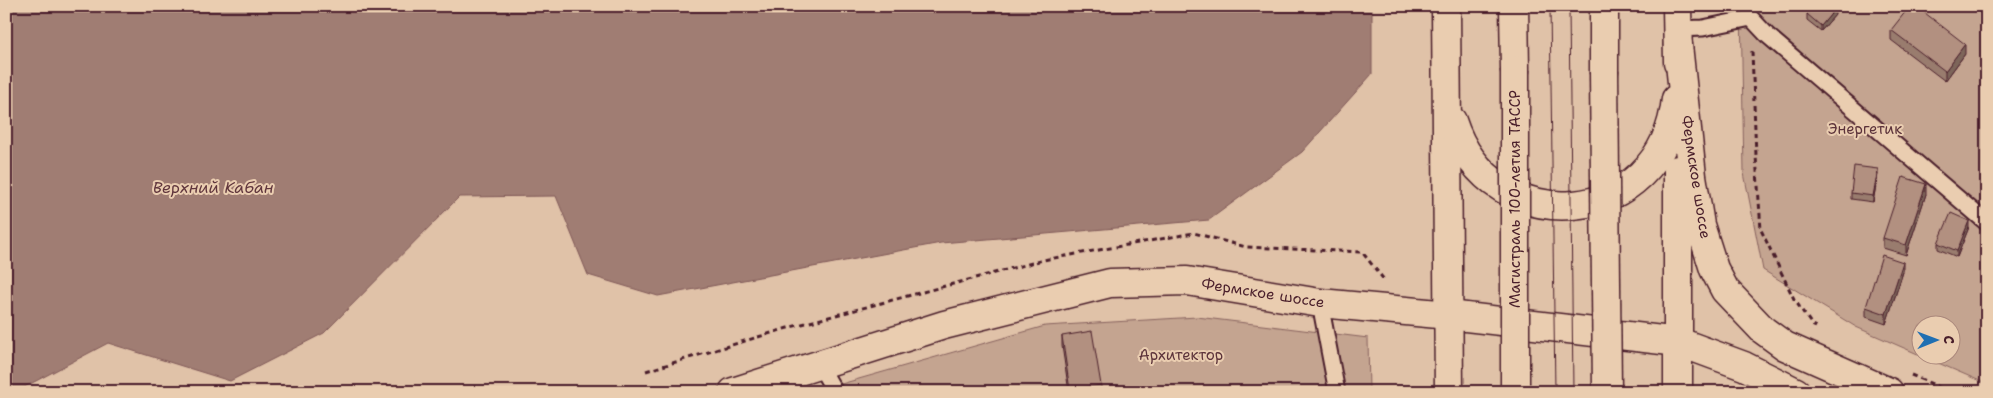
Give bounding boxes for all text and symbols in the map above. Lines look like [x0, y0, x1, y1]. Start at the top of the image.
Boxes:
street label: Магистраль 100-летия ТАССР [1505, 90, 1525, 308]
street label: Фермское шоссе [1676, 114, 1716, 240]
park label: Энергетик [1828, 119, 1902, 139]
water label: Верхний Кабан [153, 177, 273, 198]
street label: Фермское шоссе [1200, 273, 1326, 313]
north arrow [1910, 316, 1960, 366]
text: С [1940, 335, 1958, 344]
park label: Архитектор [1139, 345, 1223, 365]

